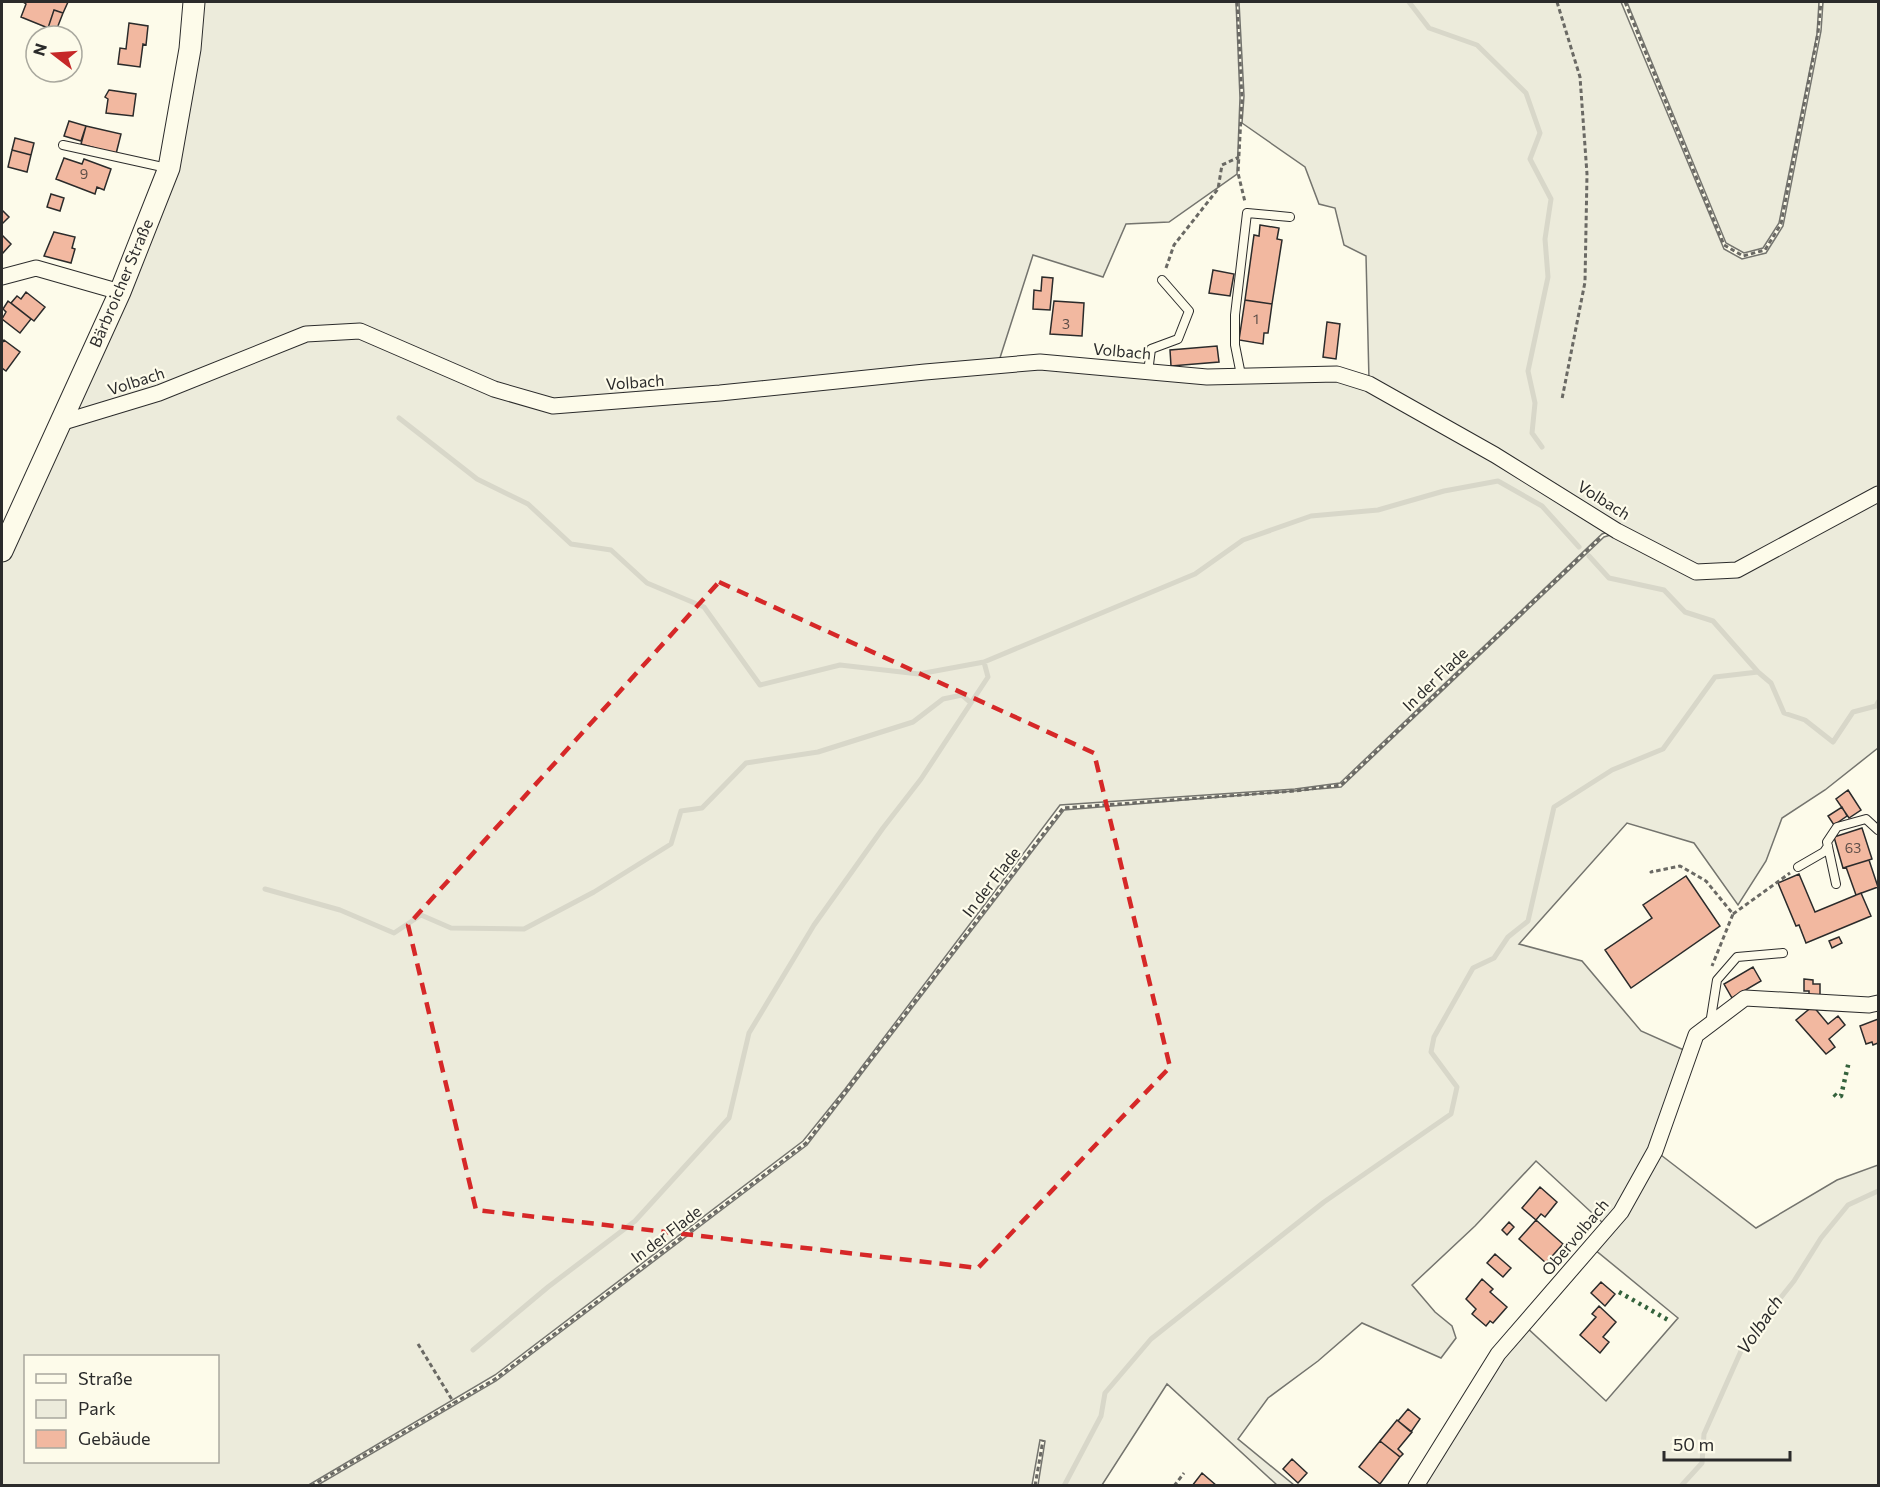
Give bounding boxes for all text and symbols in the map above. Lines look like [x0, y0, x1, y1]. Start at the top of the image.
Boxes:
north arrow [24, 24, 84, 84]
text: N [28, 41, 50, 58]
house number: 9 [80, 165, 88, 182]
street label: Bärbroicher Straße [85, 216, 156, 350]
house number: 1 [1253, 310, 1259, 327]
house number: 3 [1062, 315, 1070, 332]
street label: Volbach [1092, 338, 1152, 363]
street label: Volbach [105, 362, 167, 399]
street label: Volbach [605, 370, 665, 393]
street label: Volbach [1574, 476, 1634, 523]
street label: In der Flade [1398, 643, 1471, 714]
house number: 63 [1845, 839, 1861, 856]
street label: In der Flade [958, 843, 1024, 920]
street label: Obervolbach [1537, 1195, 1612, 1279]
street label: In der Flade [627, 1201, 705, 1266]
water label: Volbach [1732, 1291, 1787, 1358]
legend [24, 1355, 219, 1463]
text: Straße [78, 1367, 133, 1389]
text: Park [78, 1397, 116, 1419]
scale bar [1664, 1424, 1790, 1462]
text: Gebäude [78, 1427, 151, 1449]
text: 50 m [1673, 1433, 1714, 1455]

